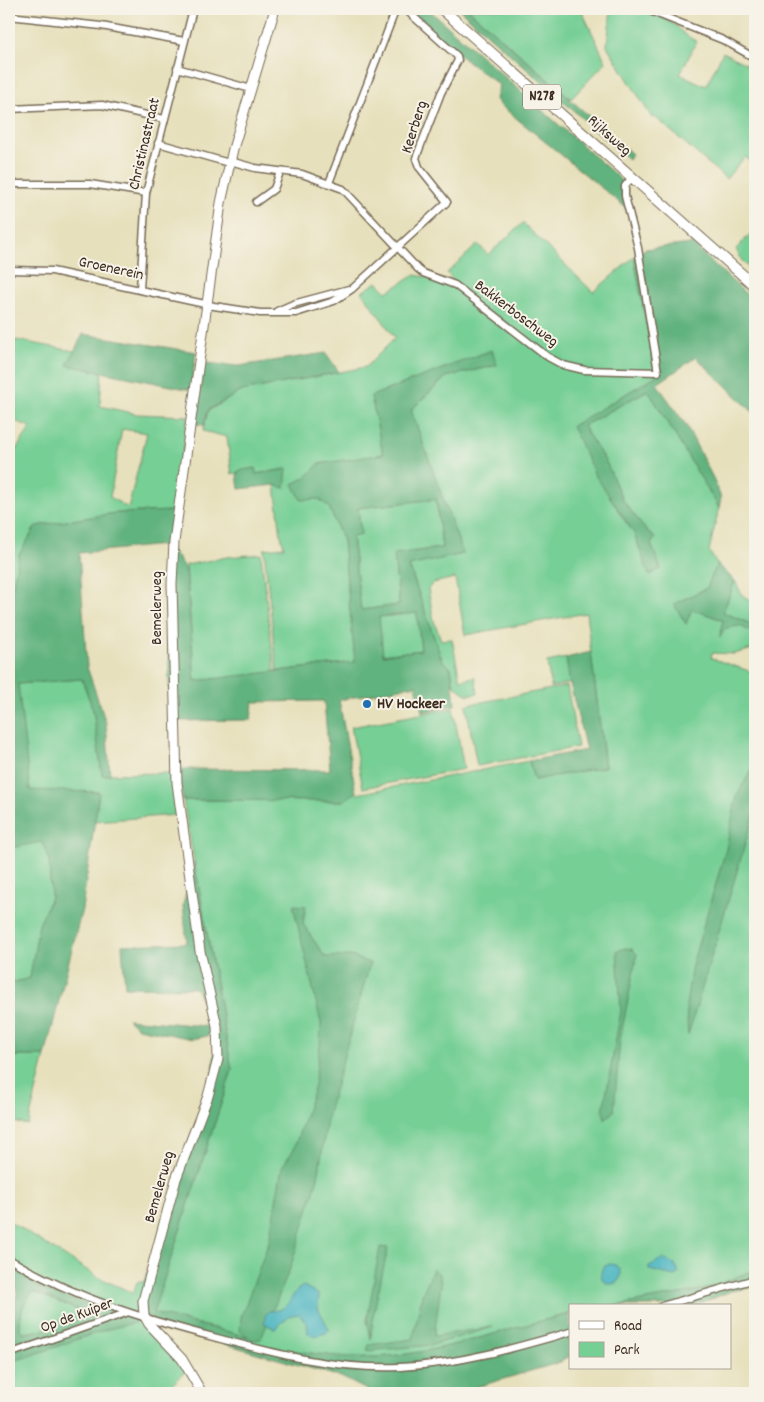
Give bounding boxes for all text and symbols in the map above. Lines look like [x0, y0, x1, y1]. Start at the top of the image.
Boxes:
road number: N278 [523, 84, 561, 110]
street label: Christinastraat [123, 96, 167, 192]
street label: Keerberg [396, 98, 434, 156]
street label: Rijksweg [582, 110, 636, 162]
street label: Groenerein [76, 251, 146, 287]
street label: Bakkerboschweg [469, 275, 563, 353]
street label: Bemelerweg [146, 571, 169, 645]
place label: HV Hockeer [377, 693, 446, 716]
marker: HV Hockeer [361, 698, 373, 710]
street label: Bemelerweg [139, 1148, 181, 1226]
street label: Op de Kuiper [37, 1292, 117, 1340]
legend [569, 1304, 732, 1370]
text: Road [614, 1316, 642, 1338]
text: Park [614, 1340, 640, 1362]

